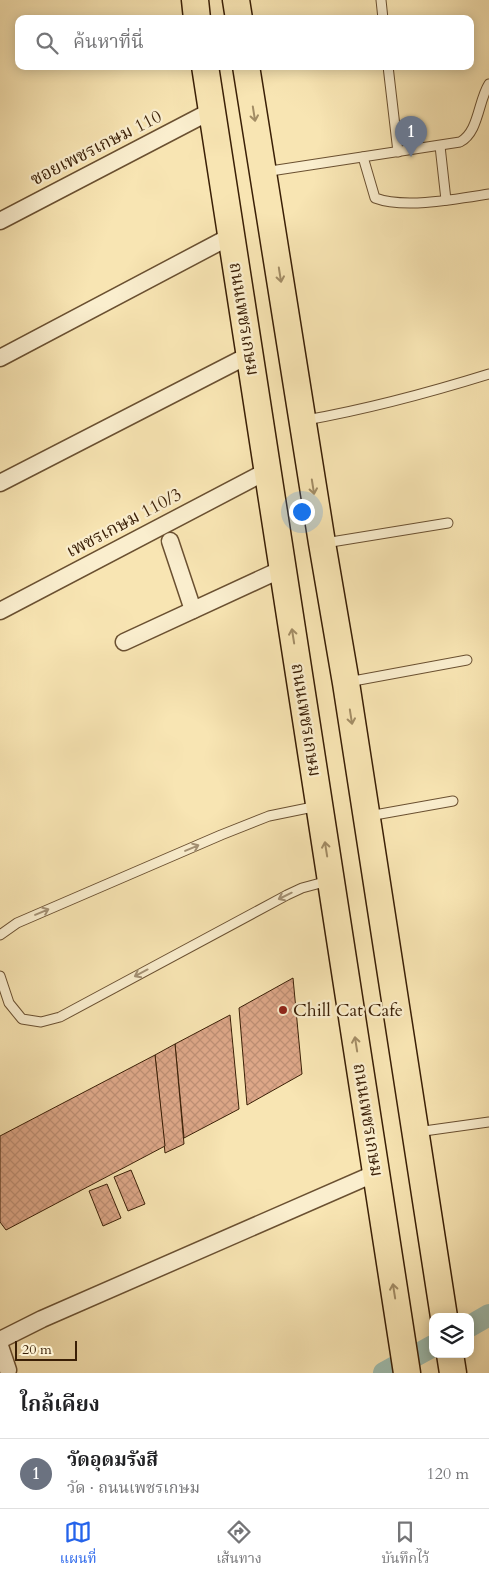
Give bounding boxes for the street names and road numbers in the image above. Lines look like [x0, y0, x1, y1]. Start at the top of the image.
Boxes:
street label: ซอยเพชรเกษม 110 [26, 104, 166, 192]
street label: ถนนเพชรเกษม [223, 260, 265, 378]
street label: เพชรเกษม 110/3 [62, 482, 186, 564]
street label: ถนนเพชรเกษม [285, 661, 327, 779]
street label: ถนนเพชรเกษม [347, 1061, 389, 1179]

